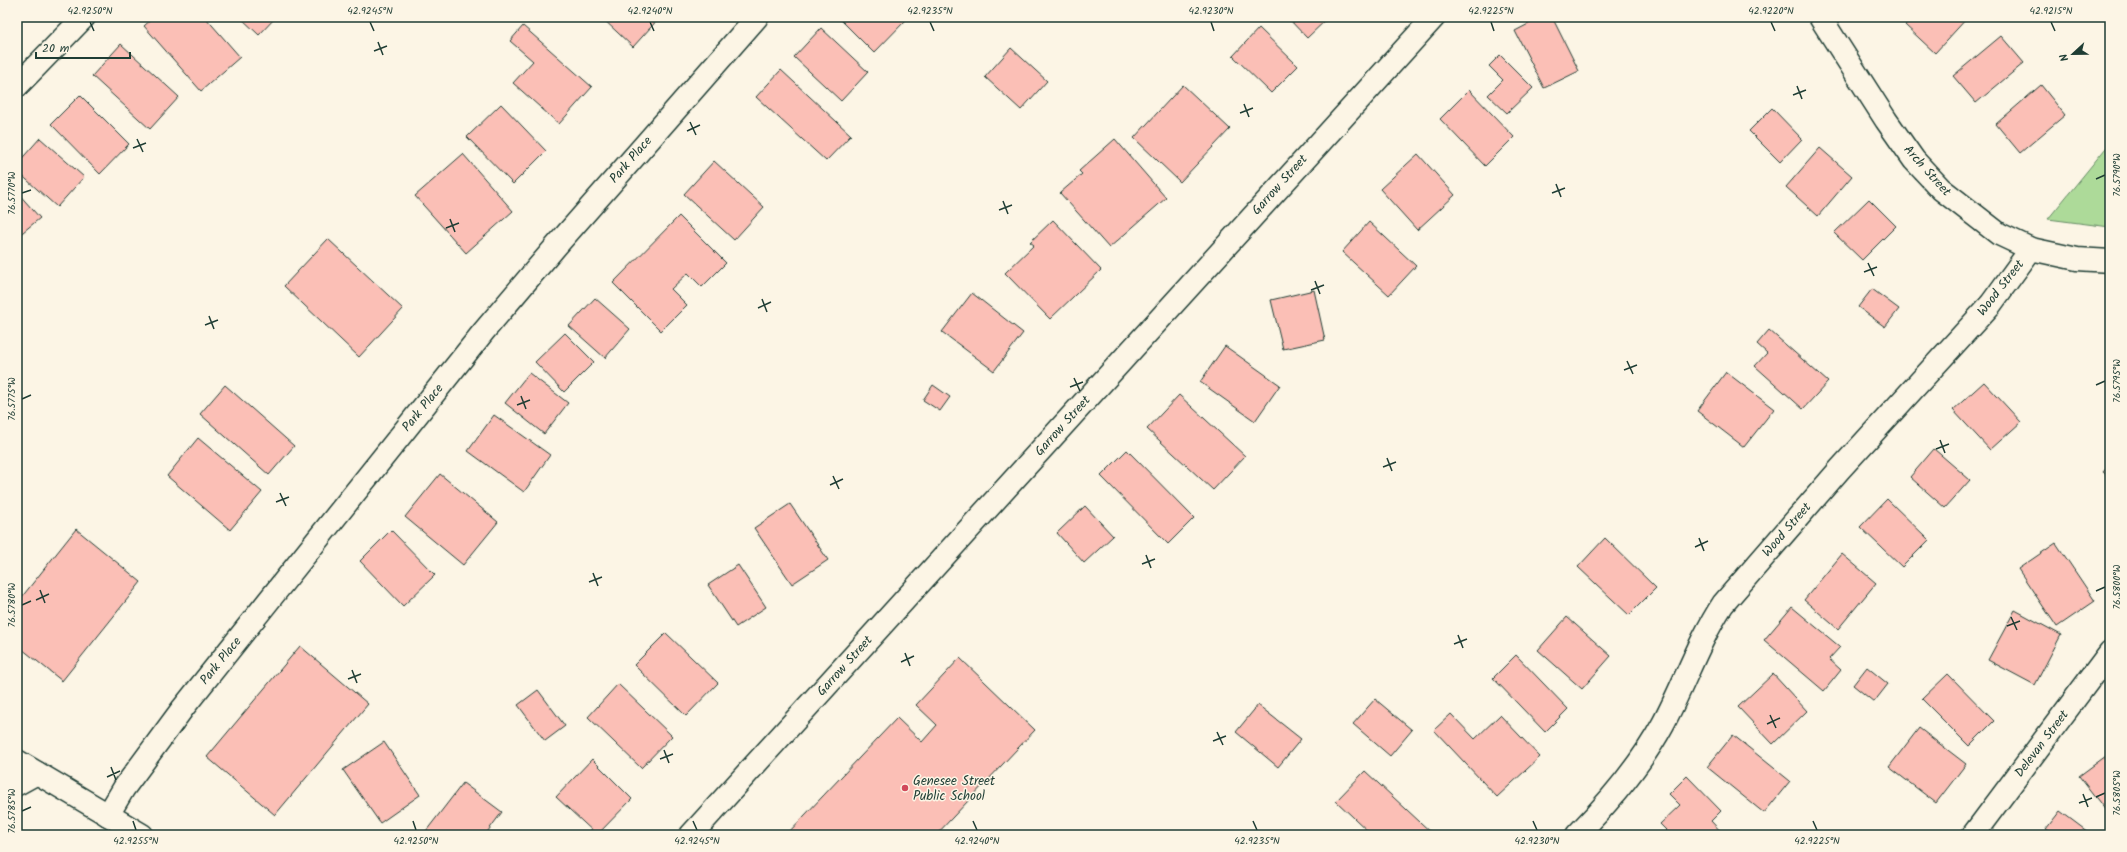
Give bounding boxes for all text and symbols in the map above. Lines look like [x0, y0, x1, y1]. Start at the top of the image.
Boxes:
text: 42.9250°N [68, 3, 113, 19]
text: 42.9245°N [347, 3, 393, 19]
text: 42.9240°N [627, 3, 673, 19]
text: 42.9235°N [907, 3, 953, 19]
text: 42.9230°N [1188, 3, 1234, 19]
text: 42.9225°N [1468, 3, 1514, 19]
text: 42.9220°N [1748, 3, 1794, 19]
text: 42.9215°N [2029, 3, 2073, 19]
scale bar [36, 34, 130, 60]
north arrow [2053, 34, 2093, 74]
text: 20 m [42, 39, 70, 58]
text: N [2055, 51, 2074, 64]
street label: Park Place [604, 132, 658, 188]
street label: Arch Street [1898, 141, 1957, 202]
street label: Garrow Street [1247, 149, 1314, 220]
text: 76.5790°W [2109, 153, 2125, 197]
text: 76.5770°W [4, 171, 20, 215]
street label: Wood Street [1972, 255, 2030, 321]
text: 76.5795°W [2109, 359, 2125, 403]
text: 76.5775°W [4, 377, 20, 421]
street label: Park Place [397, 379, 449, 437]
street label: Garrow Street [1030, 390, 1097, 461]
street label: Wood Street [1757, 497, 1817, 562]
text: 76.5800°W [2109, 564, 2125, 610]
text: 76.5780°W [4, 582, 20, 627]
street label: Garrow Street [812, 630, 879, 701]
street label: Park Place [195, 632, 247, 690]
street label: Delevan Street [2010, 705, 2075, 782]
text: 76.5805°W [2109, 770, 2125, 816]
place label: Genesee Street Public School [913, 771, 996, 807]
marker: Genesee Street Public School [900, 783, 910, 793]
text: 76.5785°W [4, 788, 20, 834]
text: 42.9255°N [113, 833, 159, 849]
text: 42.9250°N [394, 833, 439, 849]
text: 42.9245°N [674, 833, 720, 849]
text: 42.9240°N [954, 833, 1000, 849]
text: 42.9235°N [1234, 833, 1280, 849]
text: 42.9230°N [1514, 833, 1560, 849]
text: 42.9225°N [1794, 833, 1840, 849]

